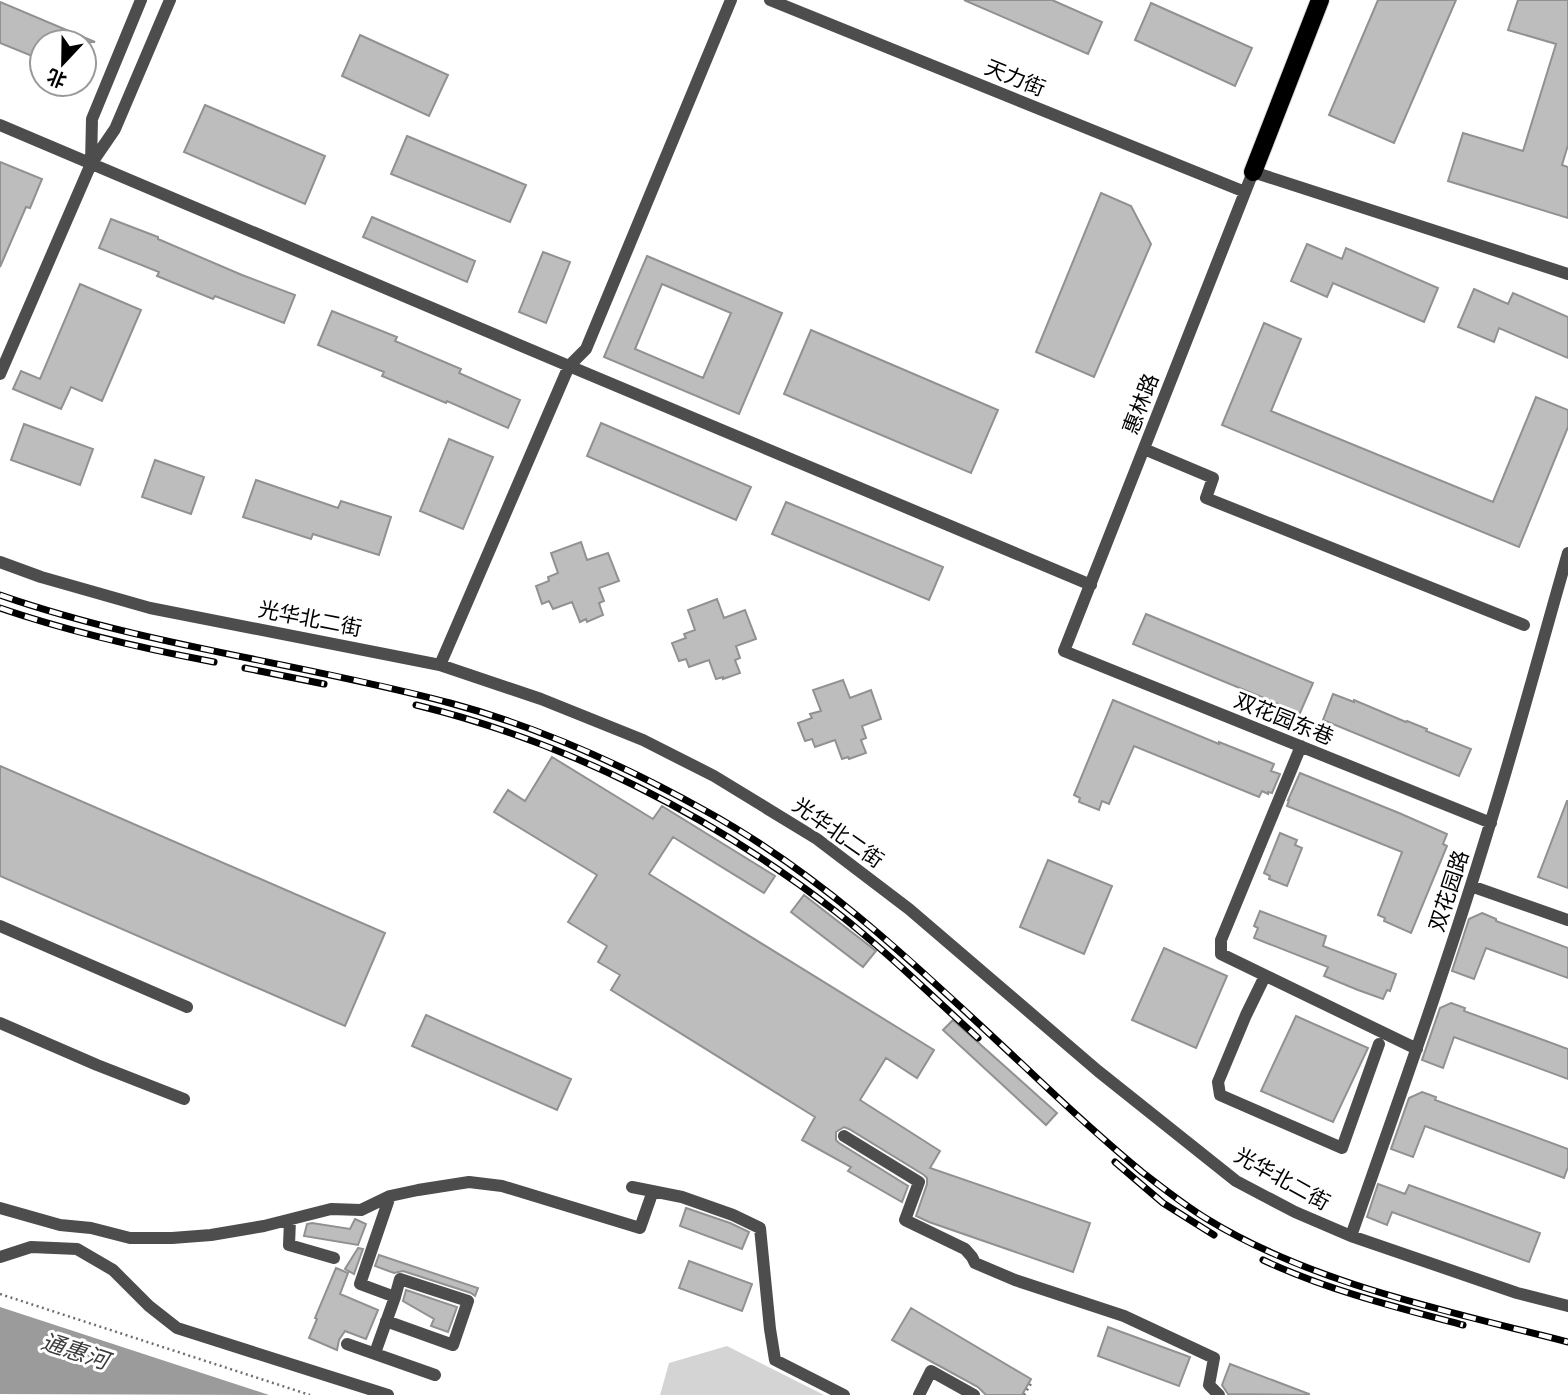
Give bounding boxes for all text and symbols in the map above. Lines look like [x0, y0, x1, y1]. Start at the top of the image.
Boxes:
north arrow [28, 28, 98, 98]
street label: 天力街 [980, 52, 1050, 104]
text: 北 [43, 62, 71, 94]
street label: 惠林路 [1116, 369, 1166, 439]
street label: 光华北二街 [256, 594, 364, 644]
street label: 双花园东巷 [1230, 685, 1338, 753]
street label: 光华北二街 [786, 791, 890, 875]
street label: 双花园路 [1422, 846, 1476, 936]
street label: 光华北二街 [1229, 1140, 1335, 1218]
water label: 通惠河 [37, 1324, 117, 1379]

